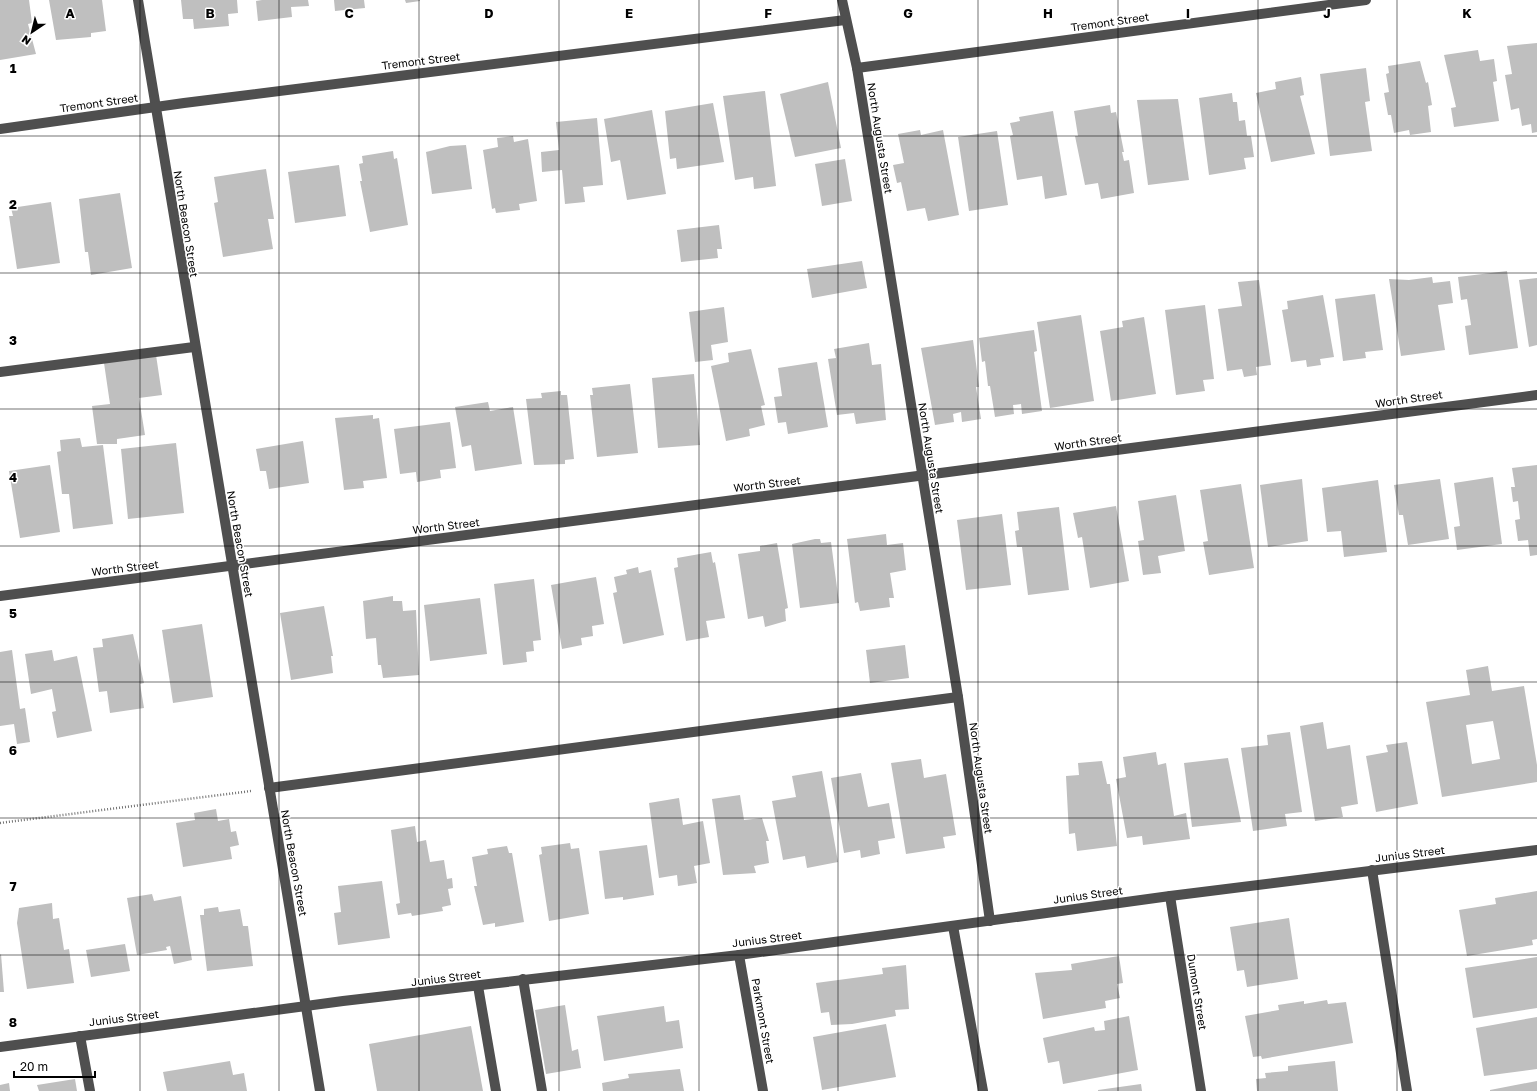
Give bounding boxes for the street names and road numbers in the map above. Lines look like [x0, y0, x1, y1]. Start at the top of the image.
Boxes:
street label: Tremont Street [1070, 10, 1150, 33]
street label: Tremont Street [381, 49, 461, 72]
street label: North Augusta Street [865, 81, 896, 194]
street label: Tremont Street [59, 91, 139, 114]
street label: North Beacon Street [172, 170, 201, 278]
street label: Worth Street [1374, 387, 1443, 410]
street label: North Augusta Street [916, 401, 947, 514]
street label: Worth Street [1053, 430, 1122, 453]
street label: Worth Street [733, 473, 801, 494]
street label: North Beacon Street [225, 490, 256, 598]
street label: Worth Street [412, 515, 480, 536]
street label: Worth Street [91, 557, 159, 578]
street label: North Augusta Street [967, 721, 996, 834]
street label: North Beacon Street [279, 809, 310, 917]
street label: Junius Street [1374, 843, 1446, 864]
street label: Junius Street [1052, 883, 1124, 906]
street label: Junius Street [731, 928, 803, 949]
street label: Dumont Street [1185, 953, 1210, 1031]
street label: Junius Street [410, 967, 482, 988]
street label: Parkmont Street [750, 977, 777, 1065]
street label: Junius Street [88, 1007, 160, 1028]

